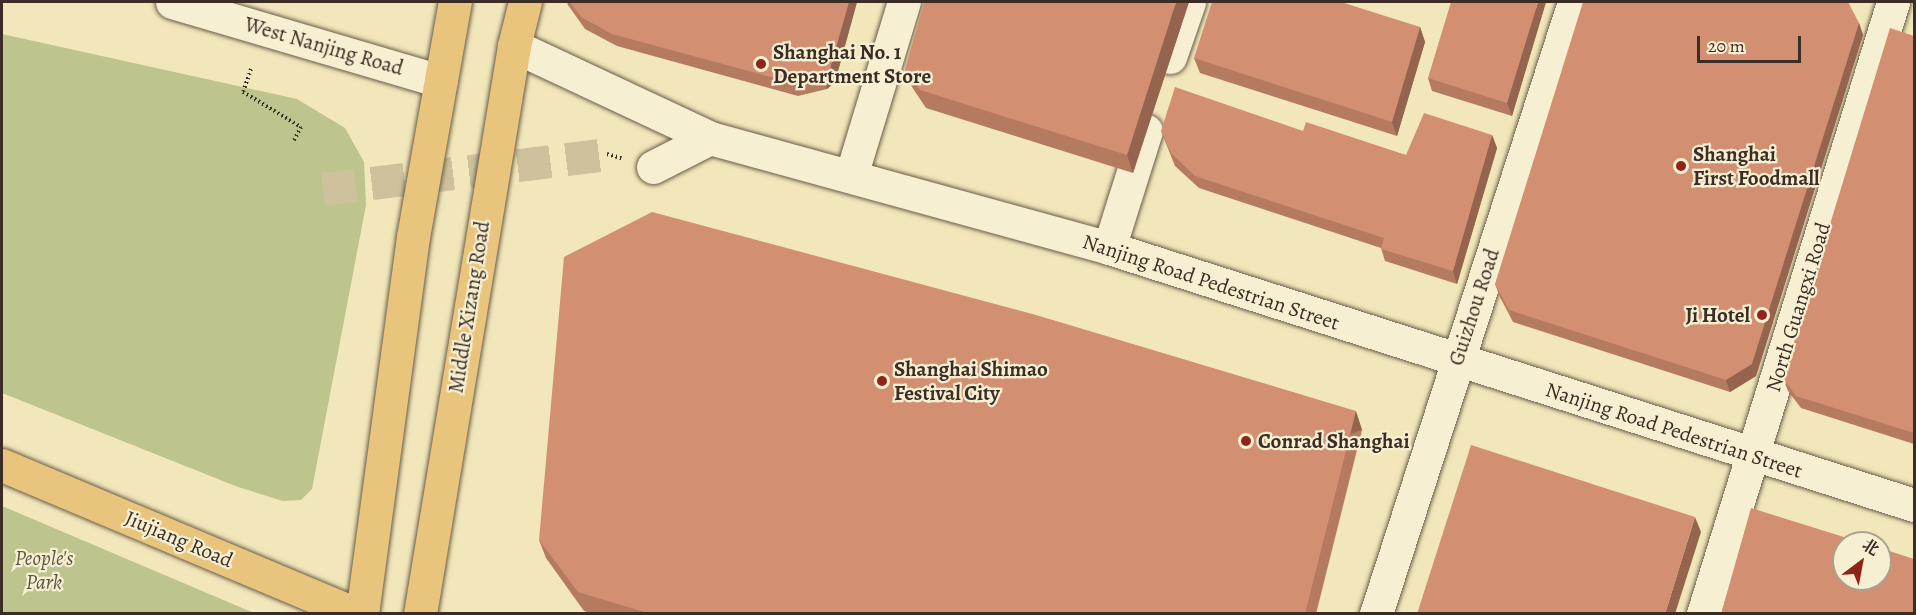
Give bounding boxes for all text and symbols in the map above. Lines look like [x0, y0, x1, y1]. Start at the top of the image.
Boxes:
street label: West Nanjing Road [242, 11, 406, 81]
scale bar [1700, 24, 1804, 62]
text: 20 m [1708, 34, 1745, 58]
place label: Shanghai No. 1 Department Store [773, 39, 931, 89]
marker: Shanghai No. 1 Department Store [754, 57, 768, 71]
place label: Shanghai First Foodmall [1693, 141, 1820, 191]
marker: Shanghai First Foodmall [1674, 159, 1688, 173]
street label: Middle Xizang Road [443, 219, 495, 395]
street label: North Guangxi Road [1760, 219, 1836, 395]
street label: Nanjing Road Pedestrian Street [1079, 229, 1343, 335]
street label: Guizhou Road [1443, 245, 1505, 369]
place label: Ji Hotel [1685, 302, 1750, 328]
marker: Ji Hotel [1755, 308, 1769, 322]
place label: Shanghai Shimao Festival City [894, 356, 1048, 406]
marker: Shanghai Shimao Festival City [875, 374, 889, 388]
street label: Nanjing Road Pedestrian Street [1542, 377, 1806, 483]
place label: Conrad Shanghai [1258, 428, 1410, 454]
marker: Conrad Shanghai [1239, 434, 1253, 448]
street label: Jiujiang Road [121, 505, 237, 573]
north arrow [1832, 531, 1892, 591]
text: 北 [1858, 534, 1883, 561]
park label: People's Park [15, 545, 73, 595]

